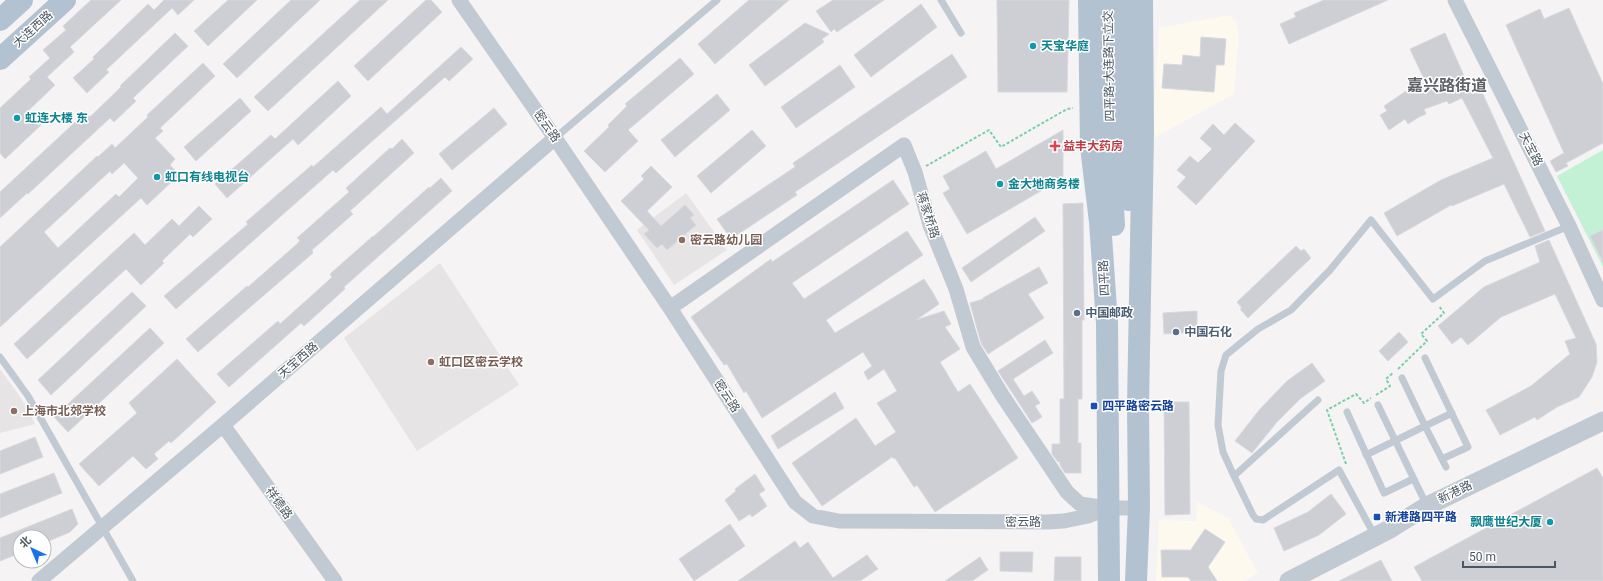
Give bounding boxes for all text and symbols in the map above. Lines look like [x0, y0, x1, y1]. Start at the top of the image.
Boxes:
street label: 大连西路 [10, 8, 56, 50]
street label: 四平路-大连路下立交 [1101, 10, 1117, 122]
place label: 天宝华庭 [1041, 39, 1089, 53]
marker: 天宝华庭 [1028, 41, 1038, 51]
district label: 嘉兴路街道 [1407, 76, 1487, 95]
street label: 密云路 [531, 107, 563, 145]
place label: 虹连大楼 东 [25, 111, 88, 125]
marker: 虹连大楼 东 [12, 113, 22, 123]
street label: 天宝路 [1517, 130, 1545, 168]
place label: 益丰大药房 [1063, 139, 1123, 153]
marker: 益丰大药房 [1050, 141, 1060, 151]
place label: 虹口有线电视台 [165, 170, 249, 184]
marker: 虹口有线电视台 [152, 172, 162, 182]
place label: 金大地商务楼 [1008, 177, 1080, 191]
marker: 金大地商务楼 [995, 179, 1005, 189]
street label: 蒋家桥路 [914, 190, 942, 240]
place label: 密云路幼儿园 [690, 233, 762, 247]
marker: 密云路幼儿园 [677, 235, 687, 245]
street label: 四平路 [1096, 260, 1112, 296]
place label: 中国邮政 [1085, 306, 1133, 320]
marker: 中国邮政 [1072, 308, 1082, 318]
place label: 中国石化 [1184, 325, 1232, 339]
marker: 中国石化 [1171, 327, 1181, 337]
street label: 天宝西路 [275, 339, 321, 381]
place label: 虹口区密云学校 [439, 355, 523, 369]
marker: 虹口区密云学校 [426, 357, 436, 367]
street label: 密云路 [711, 377, 743, 415]
place label: 四平路密云路 [1102, 399, 1174, 413]
marker: 四平路密云路 [1089, 401, 1099, 411]
place label: 上海市北郊学校 [22, 404, 106, 418]
marker: 上海市北郊学校 [9, 406, 19, 416]
street label: 新港路 [1436, 478, 1474, 506]
street label: 祥德路 [263, 484, 295, 522]
place label: 新港路四平路 [1385, 510, 1457, 524]
marker: 新港路四平路 [1372, 512, 1382, 522]
street label: 密云路 [1005, 515, 1041, 529]
place label: 飘鹰世纪大厦 [1470, 515, 1542, 529]
marker: 飘鹰世纪大厦 [1545, 517, 1555, 527]
north arrow [12, 529, 52, 569]
text: 北 [17, 534, 34, 551]
scale bar [1463, 543, 1555, 569]
text: 50 m [1469, 550, 1496, 564]

